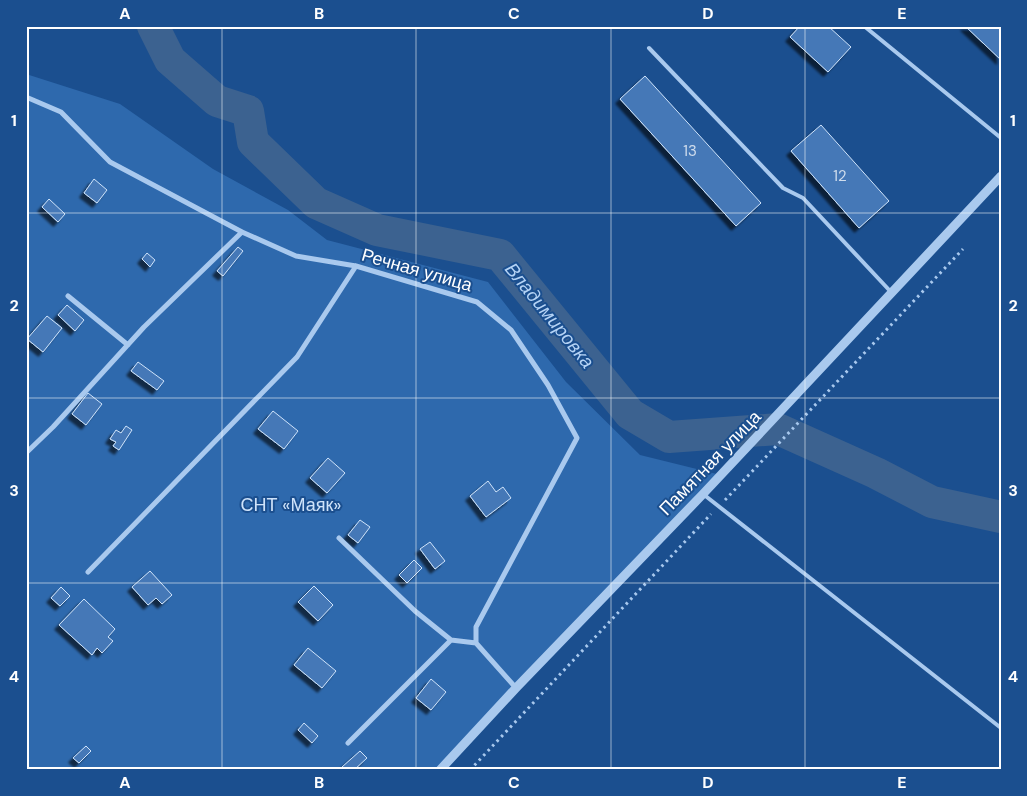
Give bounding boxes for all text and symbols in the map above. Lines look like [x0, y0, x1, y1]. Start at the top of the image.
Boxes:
text: A [119, 3, 131, 24]
text: B [314, 3, 324, 24]
text: C [508, 3, 520, 24]
text: D [702, 3, 714, 24]
text: E [897, 3, 907, 24]
text: 1 [11, 110, 17, 131]
text: 1 [1010, 110, 1016, 131]
house number: 13 [683, 141, 697, 161]
house number: 12 [833, 166, 847, 186]
street label: Речная улица [359, 243, 476, 298]
water label: Владимировка [499, 257, 600, 373]
text: 2 [9, 295, 19, 316]
text: 2 [1008, 295, 1018, 316]
street label: Памятная улица [654, 405, 767, 521]
text: 3 [9, 480, 19, 501]
text: 3 [1008, 480, 1018, 501]
park label: СНТ «Маяк» [241, 493, 341, 517]
text: 4 [9, 666, 19, 687]
text: 4 [1008, 666, 1018, 687]
text: A [119, 772, 131, 793]
text: B [314, 772, 324, 793]
text: C [508, 772, 520, 793]
text: D [702, 772, 714, 793]
text: E [897, 772, 907, 793]

